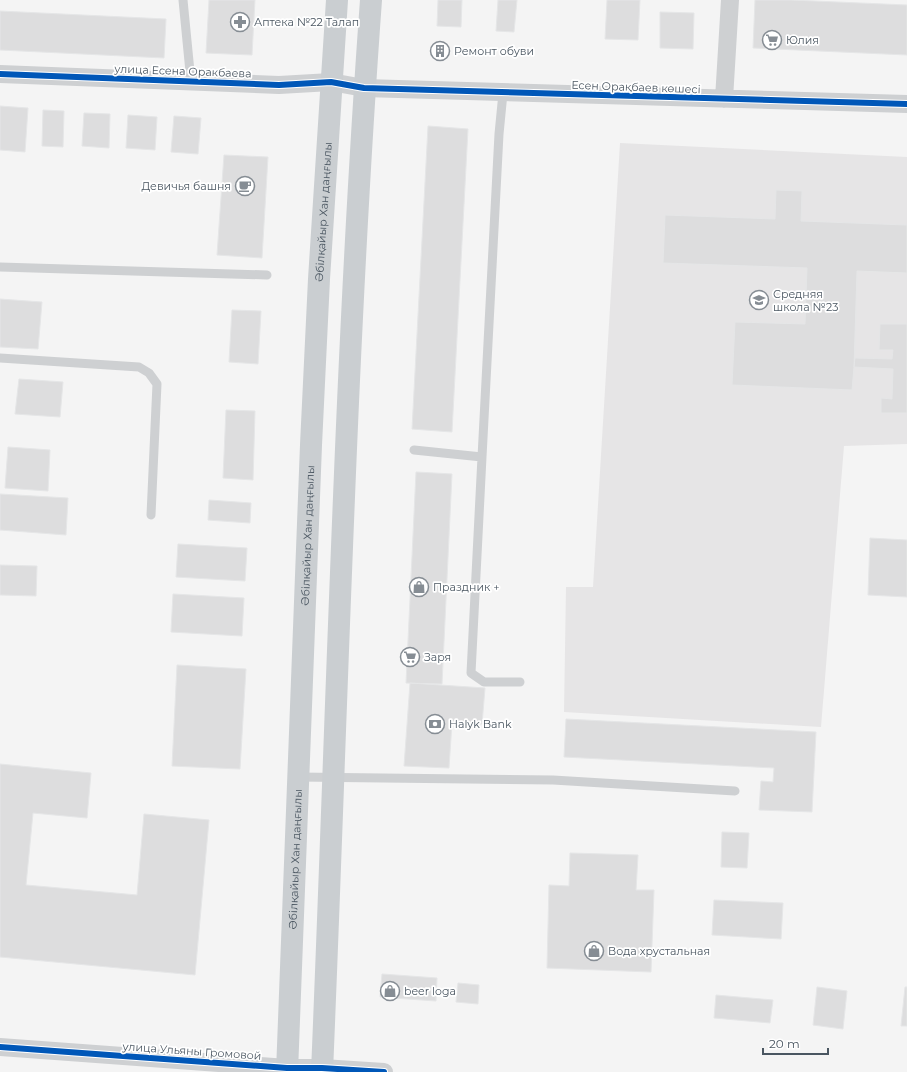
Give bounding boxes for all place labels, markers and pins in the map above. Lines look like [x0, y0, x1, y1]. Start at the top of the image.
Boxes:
pharmacy icon: Аптека №22 Талап [229, 11, 251, 33]
place label: Аптека №22 Талап [254, 15, 359, 29]
supermarket icon: Юлия [761, 29, 783, 51]
place label: Юлия [786, 33, 819, 47]
building icon: Ремонт обуви [429, 40, 451, 62]
place label: Ремонт обуви [454, 44, 534, 58]
cafe icon: Девичья башня [234, 175, 256, 197]
place label: Девичья башня [142, 179, 231, 193]
place label: Средняя школа №23 [773, 287, 839, 314]
school or university icon: Средняя школа №23 [748, 289, 770, 311]
shop icon: Праздник + [408, 576, 430, 598]
place label: Праздник + [433, 580, 500, 594]
supermarket icon: Заря [399, 646, 421, 668]
place label: Заря [424, 650, 451, 664]
bank icon: Halyk Bank [424, 713, 446, 735]
place label: Halyk Bank [449, 717, 512, 731]
shop icon: Вода хрустальная [583, 940, 605, 962]
place label: Вода хрустальная [608, 944, 710, 958]
shop icon: beer loga [379, 980, 401, 1002]
place label: beer loga [404, 984, 456, 998]

